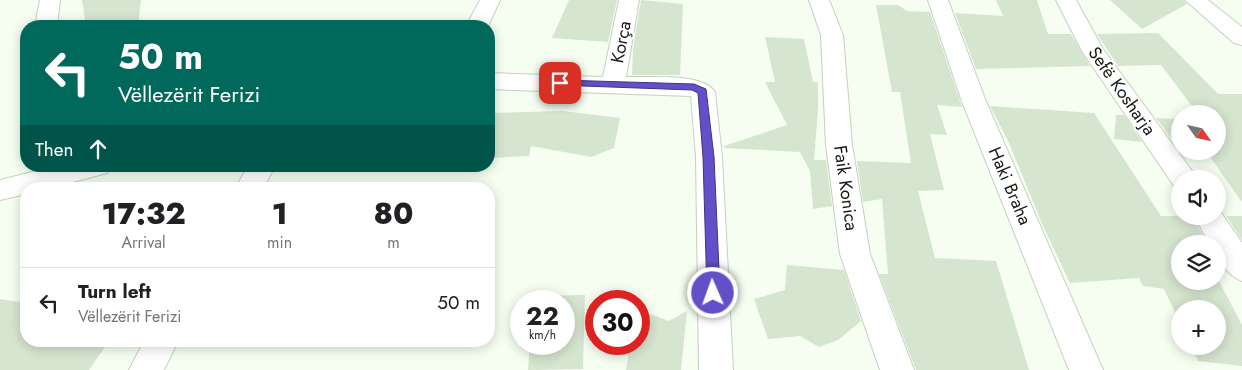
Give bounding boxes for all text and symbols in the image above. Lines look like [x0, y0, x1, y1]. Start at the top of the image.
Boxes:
street label: Korça [604, 19, 638, 65]
text: 50 m [118, 32, 203, 82]
icon: left [35, 40, 100, 105]
street label: Sefë Kosharja [1082, 41, 1162, 141]
pin [539, 62, 581, 104]
icon: arrive [546, 69, 574, 97]
text: Vëllezërit Ferizi [118, 78, 260, 110]
north arrow [1171, 105, 1226, 160]
map controls [1171, 105, 1226, 355]
icon: ahead [84, 135, 112, 163]
text: Then [35, 136, 74, 163]
street label: Haki Braha [982, 143, 1038, 229]
street label: Faik Konica [827, 144, 865, 232]
button: sound [1171, 170, 1226, 225]
text: 17:32 [101, 192, 186, 235]
text: 1 [272, 192, 288, 235]
text: 80 [374, 192, 414, 235]
text: Arrival [121, 231, 166, 254]
text: min [267, 231, 292, 254]
text: m [387, 231, 400, 254]
button: layers [1171, 235, 1226, 290]
position arrow [686, 266, 738, 318]
text: Turn left [78, 278, 151, 305]
icon: left [35, 289, 63, 317]
text: 50 m [437, 289, 480, 316]
speed limit sign: 30 [585, 290, 650, 355]
text: 22 [526, 298, 559, 334]
button: + [1171, 300, 1226, 355]
text: Vëllezërit Ferizi [78, 305, 181, 328]
text: km/h [529, 326, 556, 344]

